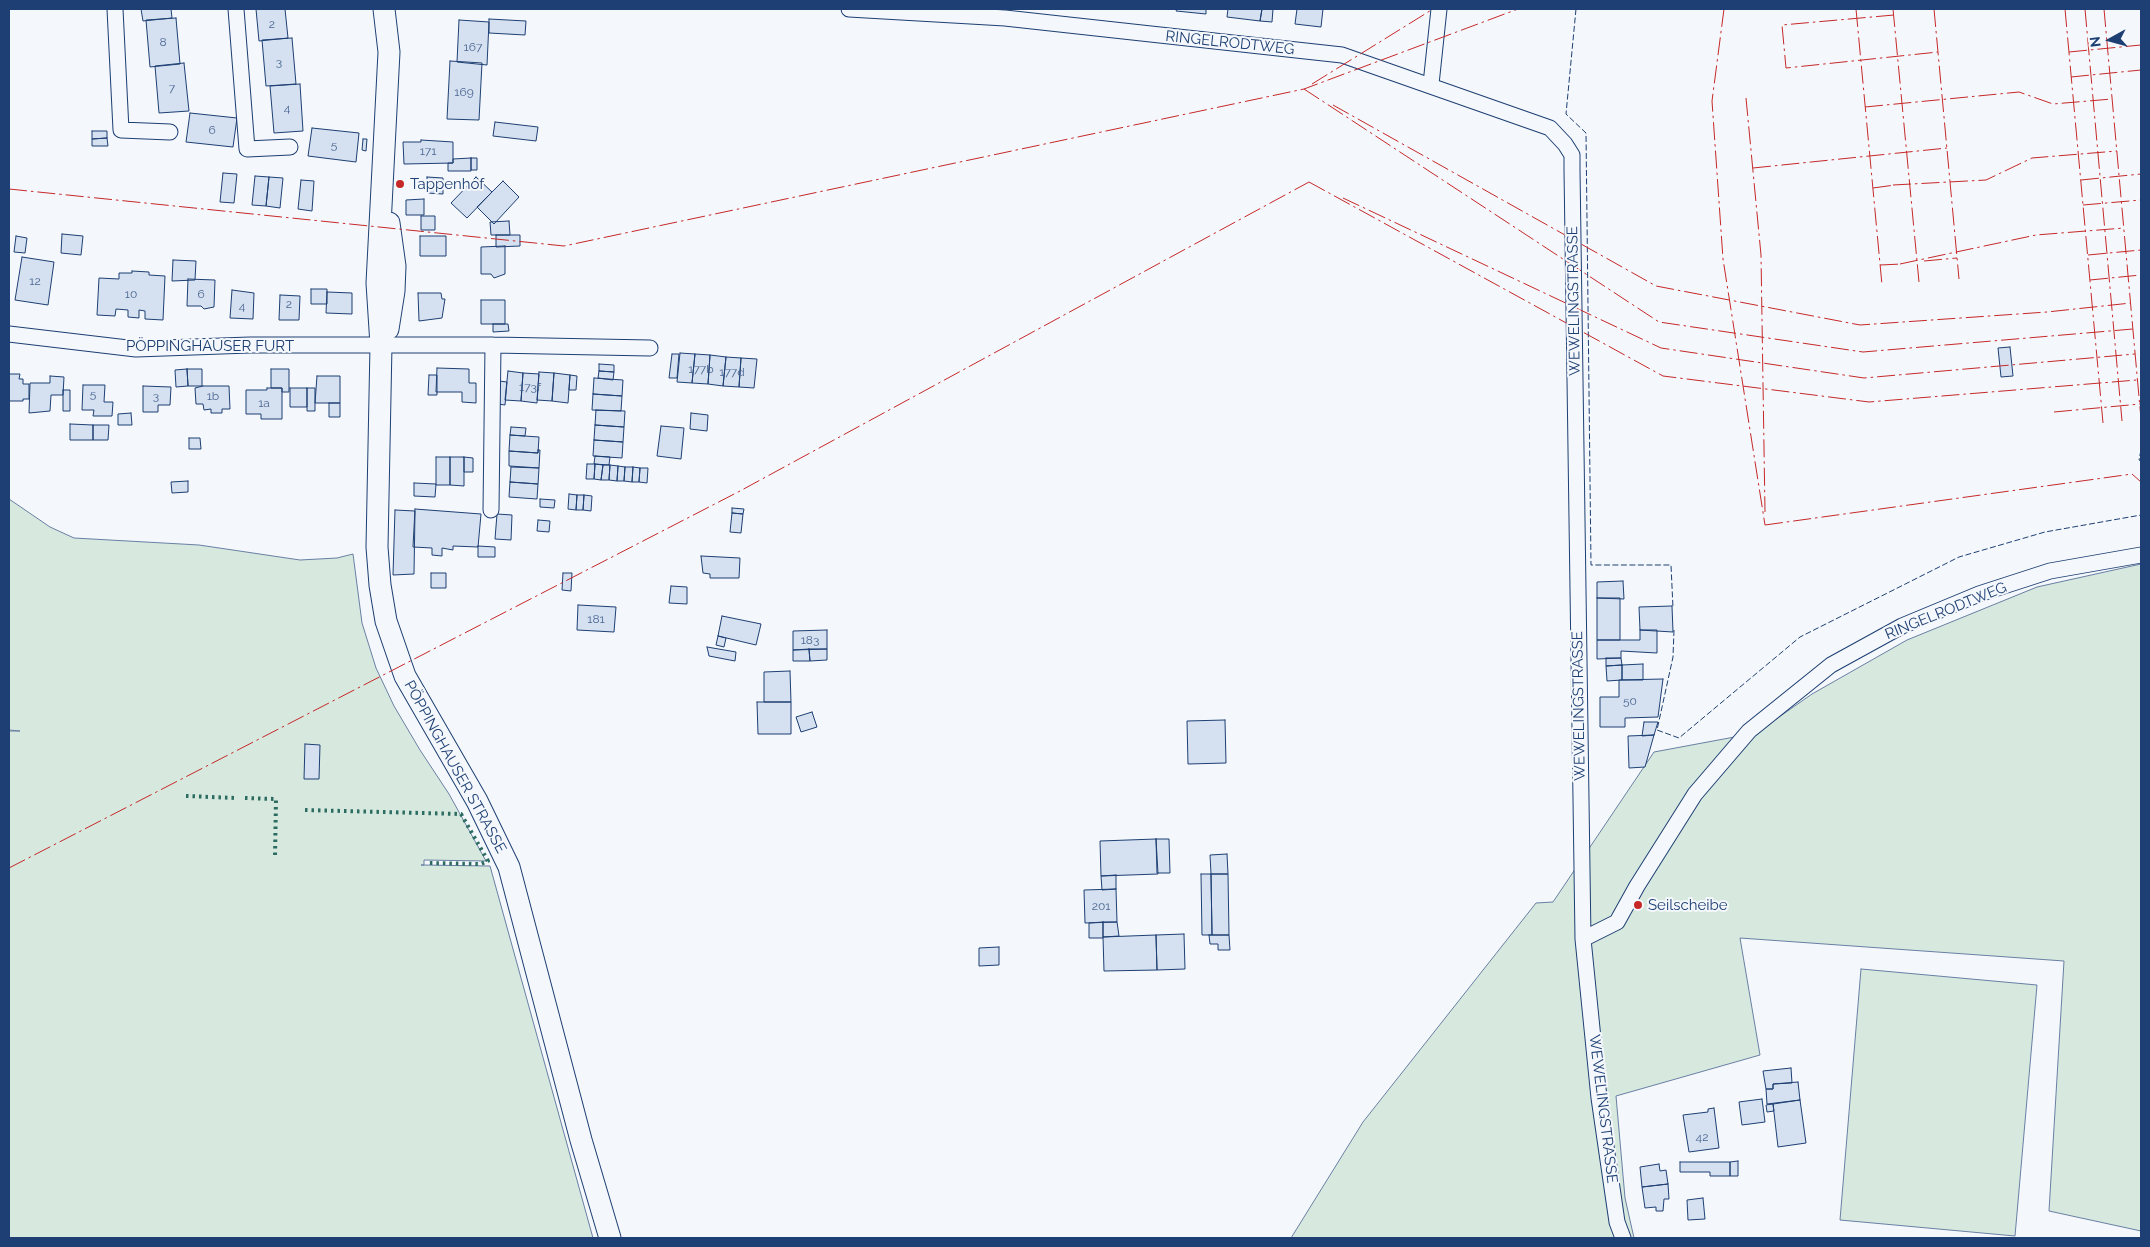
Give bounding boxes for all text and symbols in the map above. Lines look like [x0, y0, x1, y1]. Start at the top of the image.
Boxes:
north arrow [2085, 15, 2135, 65]
house number: 2 [269, 17, 275, 31]
street label: RINGELRODTWEG [1165, 27, 1295, 59]
house number: 8 [159, 35, 167, 49]
text: N [2087, 36, 2104, 48]
house number: 167 [464, 40, 482, 54]
house number: 3 [276, 55, 282, 69]
house number: 7 [169, 81, 175, 95]
house number: 169 [454, 85, 474, 99]
house number: 4 [284, 101, 290, 115]
house number: 6 [208, 123, 216, 137]
house number: 5 [331, 138, 337, 152]
house number: 171 [420, 144, 436, 158]
place label: Tappenhof [410, 175, 484, 193]
marker: Tappenhof [394, 178, 406, 190]
street label: WEWELINGSTRASSE [1564, 226, 1584, 376]
house number: 12 [29, 274, 41, 288]
house number: 10 [125, 287, 137, 301]
house number: 6 [197, 287, 205, 301]
house number: 2 [286, 297, 292, 311]
house number: 4 [239, 299, 245, 313]
street label: PÖPPINGHAUSER FURT [126, 337, 294, 355]
house number: 177b [688, 362, 714, 376]
house number: 177d [719, 365, 745, 379]
house number: 173f [519, 380, 541, 394]
house number: 5 [90, 387, 96, 401]
house number: 3 [153, 389, 159, 403]
house number: 1b [207, 389, 219, 403]
house number: 1a [258, 396, 270, 410]
street label: RINGELRODTWEG [1883, 578, 2009, 644]
house number: 181 [587, 612, 605, 626]
street label: WEWELINGSTRASSE [1569, 631, 1589, 781]
house number: 183 [801, 633, 819, 647]
street label: PÖPPINGHAUSER STRASSE [400, 678, 510, 856]
house number: 50 [1623, 694, 1637, 708]
place label: Seilscheibe [1648, 896, 1728, 914]
house number: 201 [1092, 899, 1110, 913]
marker: Seilscheibe [1632, 899, 1644, 911]
street label: WEWELINGSTRASSE [1585, 1034, 1621, 1184]
house number: 42 [1696, 1130, 1708, 1144]

